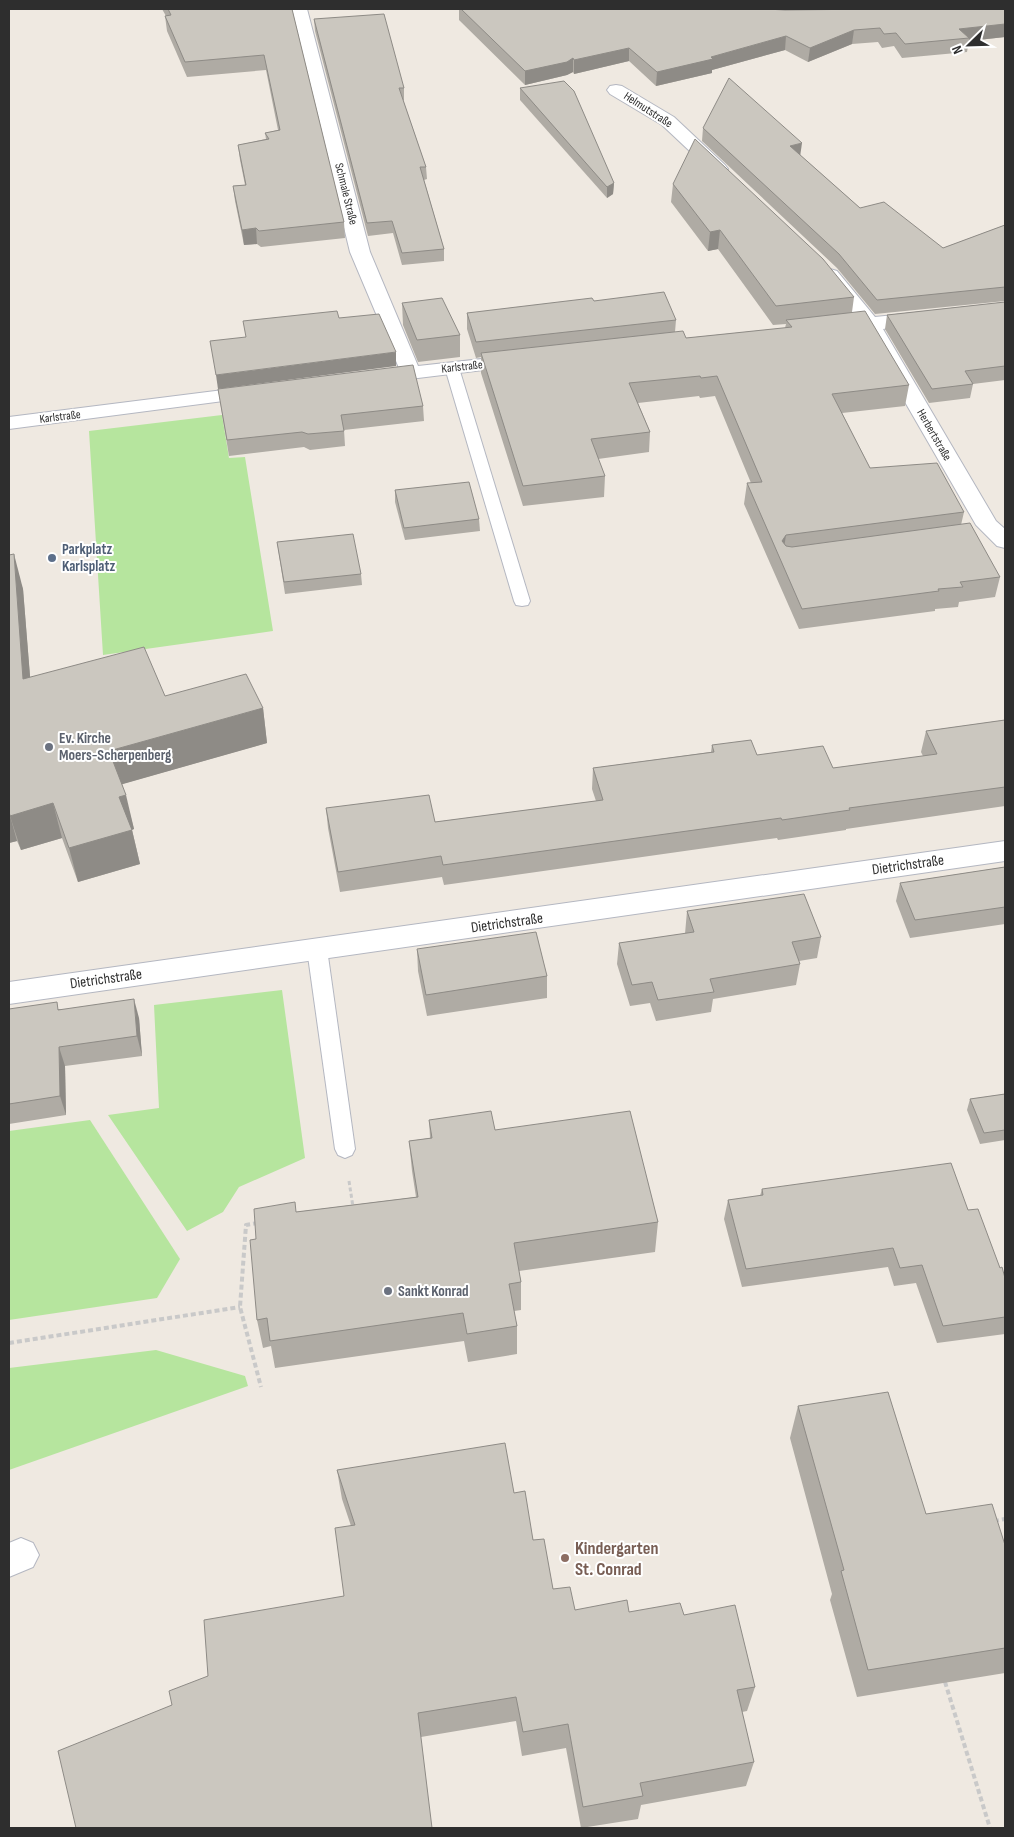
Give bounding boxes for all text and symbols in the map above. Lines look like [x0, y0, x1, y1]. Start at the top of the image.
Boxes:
north arrow [944, 20, 994, 70]
text: N [948, 43, 967, 57]
street label: Helmutstraße [621, 89, 675, 131]
street label: Schmale Straße [331, 162, 361, 226]
street label: Karlstraße [441, 357, 484, 377]
street label: Karlstraße [39, 407, 82, 427]
street label: Herbertstraße [913, 407, 955, 464]
place label: Parkplatz Karlsplatz [62, 540, 115, 576]
marker: Parkplatz Karlsplatz [46, 552, 58, 564]
place label: Ev. Kirche Moers-Scherpenberg [59, 729, 172, 765]
marker: Ev. Kirche Moers-Scherpenberg [43, 741, 55, 753]
street label: Dietrichstraße [871, 851, 945, 879]
street label: Dietrichstraße [470, 909, 544, 937]
street label: Dietrichstraße [69, 965, 143, 993]
place label: Sankt Konrad [398, 1282, 469, 1301]
marker: Sankt Konrad [382, 1285, 394, 1297]
place label: Kindergarten St. Conrad [575, 1538, 658, 1580]
marker: Kindergarten St. Conrad [559, 1552, 571, 1564]

